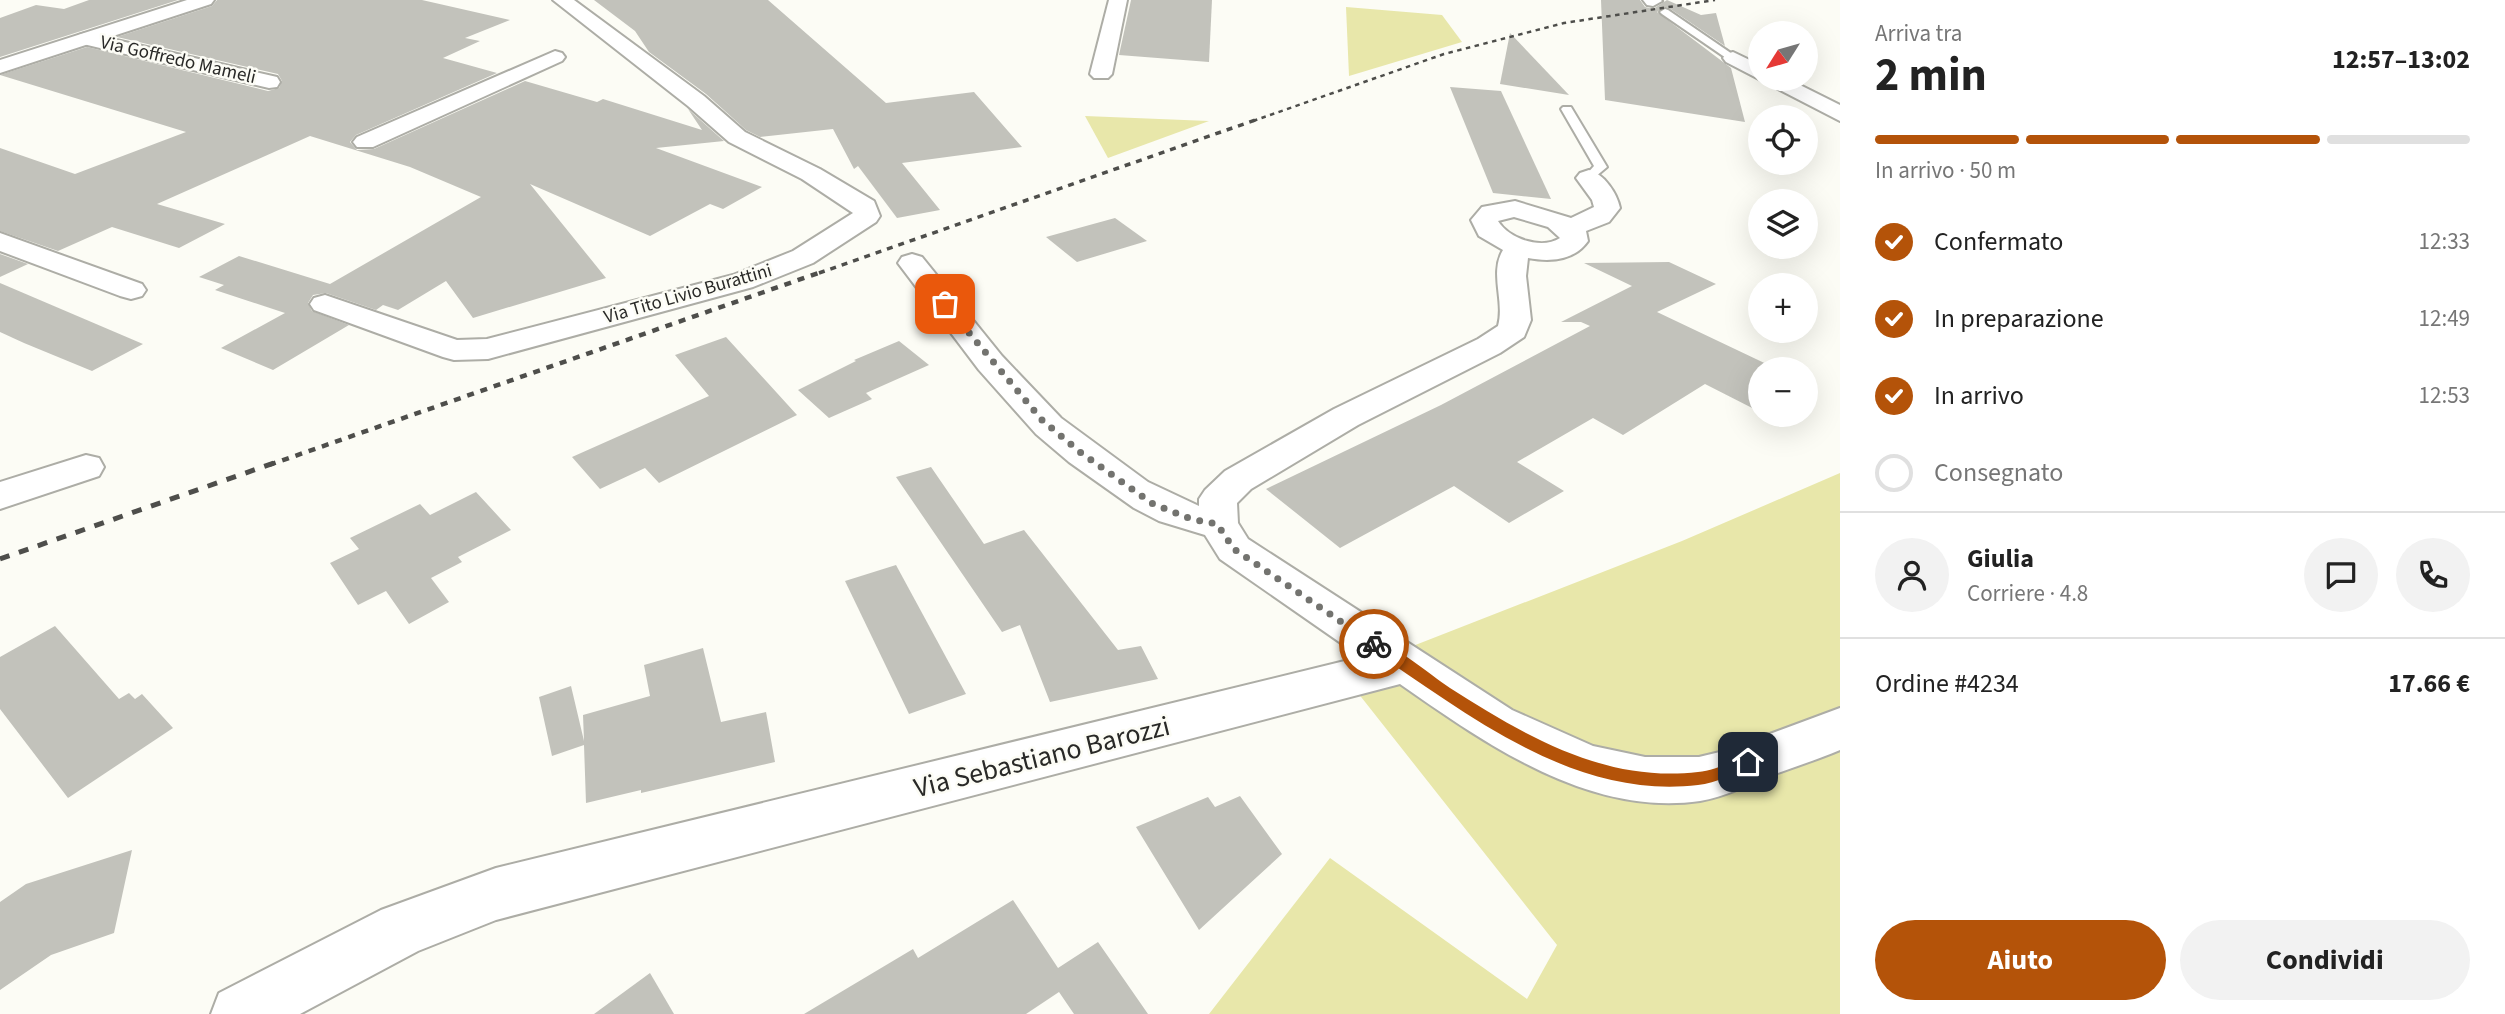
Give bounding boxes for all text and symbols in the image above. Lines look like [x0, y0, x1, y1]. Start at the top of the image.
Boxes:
text: Arriva tra [1875, 17, 1962, 50]
north arrow [1748, 21, 1818, 91]
map controls [1748, 21, 1818, 427]
street label: Via Goffredo Mameli [97, 29, 259, 91]
text: 12:57–13:02 [2332, 41, 2470, 78]
text: 2 min [1875, 43, 1987, 108]
button: locate [1748, 105, 1818, 175]
text: In arrivo · 50 m [1875, 154, 2016, 187]
button: layers [1748, 189, 1818, 259]
icon: check [1875, 223, 1913, 261]
text: Confermato [1934, 223, 2063, 260]
text: 12:33 [2419, 225, 2470, 258]
street label: Via Tito Livio Burattini [601, 257, 775, 331]
button: + [1748, 273, 1818, 343]
pin [915, 274, 975, 334]
icon: bag [926, 285, 964, 323]
icon: check [1875, 300, 1913, 338]
text: In preparazione [1934, 300, 2104, 337]
text: 12:49 [2419, 302, 2470, 335]
button: − [1748, 357, 1818, 427]
icon: check [1875, 377, 1913, 415]
text: In arrivo [1934, 377, 2024, 414]
text: 12:53 [2419, 379, 2470, 412]
text: Consegnato [1934, 454, 2063, 491]
button: person [1875, 538, 1949, 612]
button: chat [2304, 538, 2378, 612]
button: phone [2396, 538, 2470, 612]
text: Giulia [1967, 540, 2034, 577]
text: Corriere · 4.8 [1967, 577, 2088, 610]
courier [1339, 609, 1409, 679]
icon: bike [1355, 625, 1393, 663]
text: Ordine #4234 [1875, 665, 2019, 702]
text: 17.66 € [2388, 665, 2470, 702]
street label: Via Sebastiano Barozzi [910, 706, 1174, 808]
pin [1718, 732, 1778, 792]
icon: home [1729, 743, 1767, 781]
button: Aiuto [1875, 920, 2166, 1000]
button: Condividi [2180, 920, 2470, 1000]

